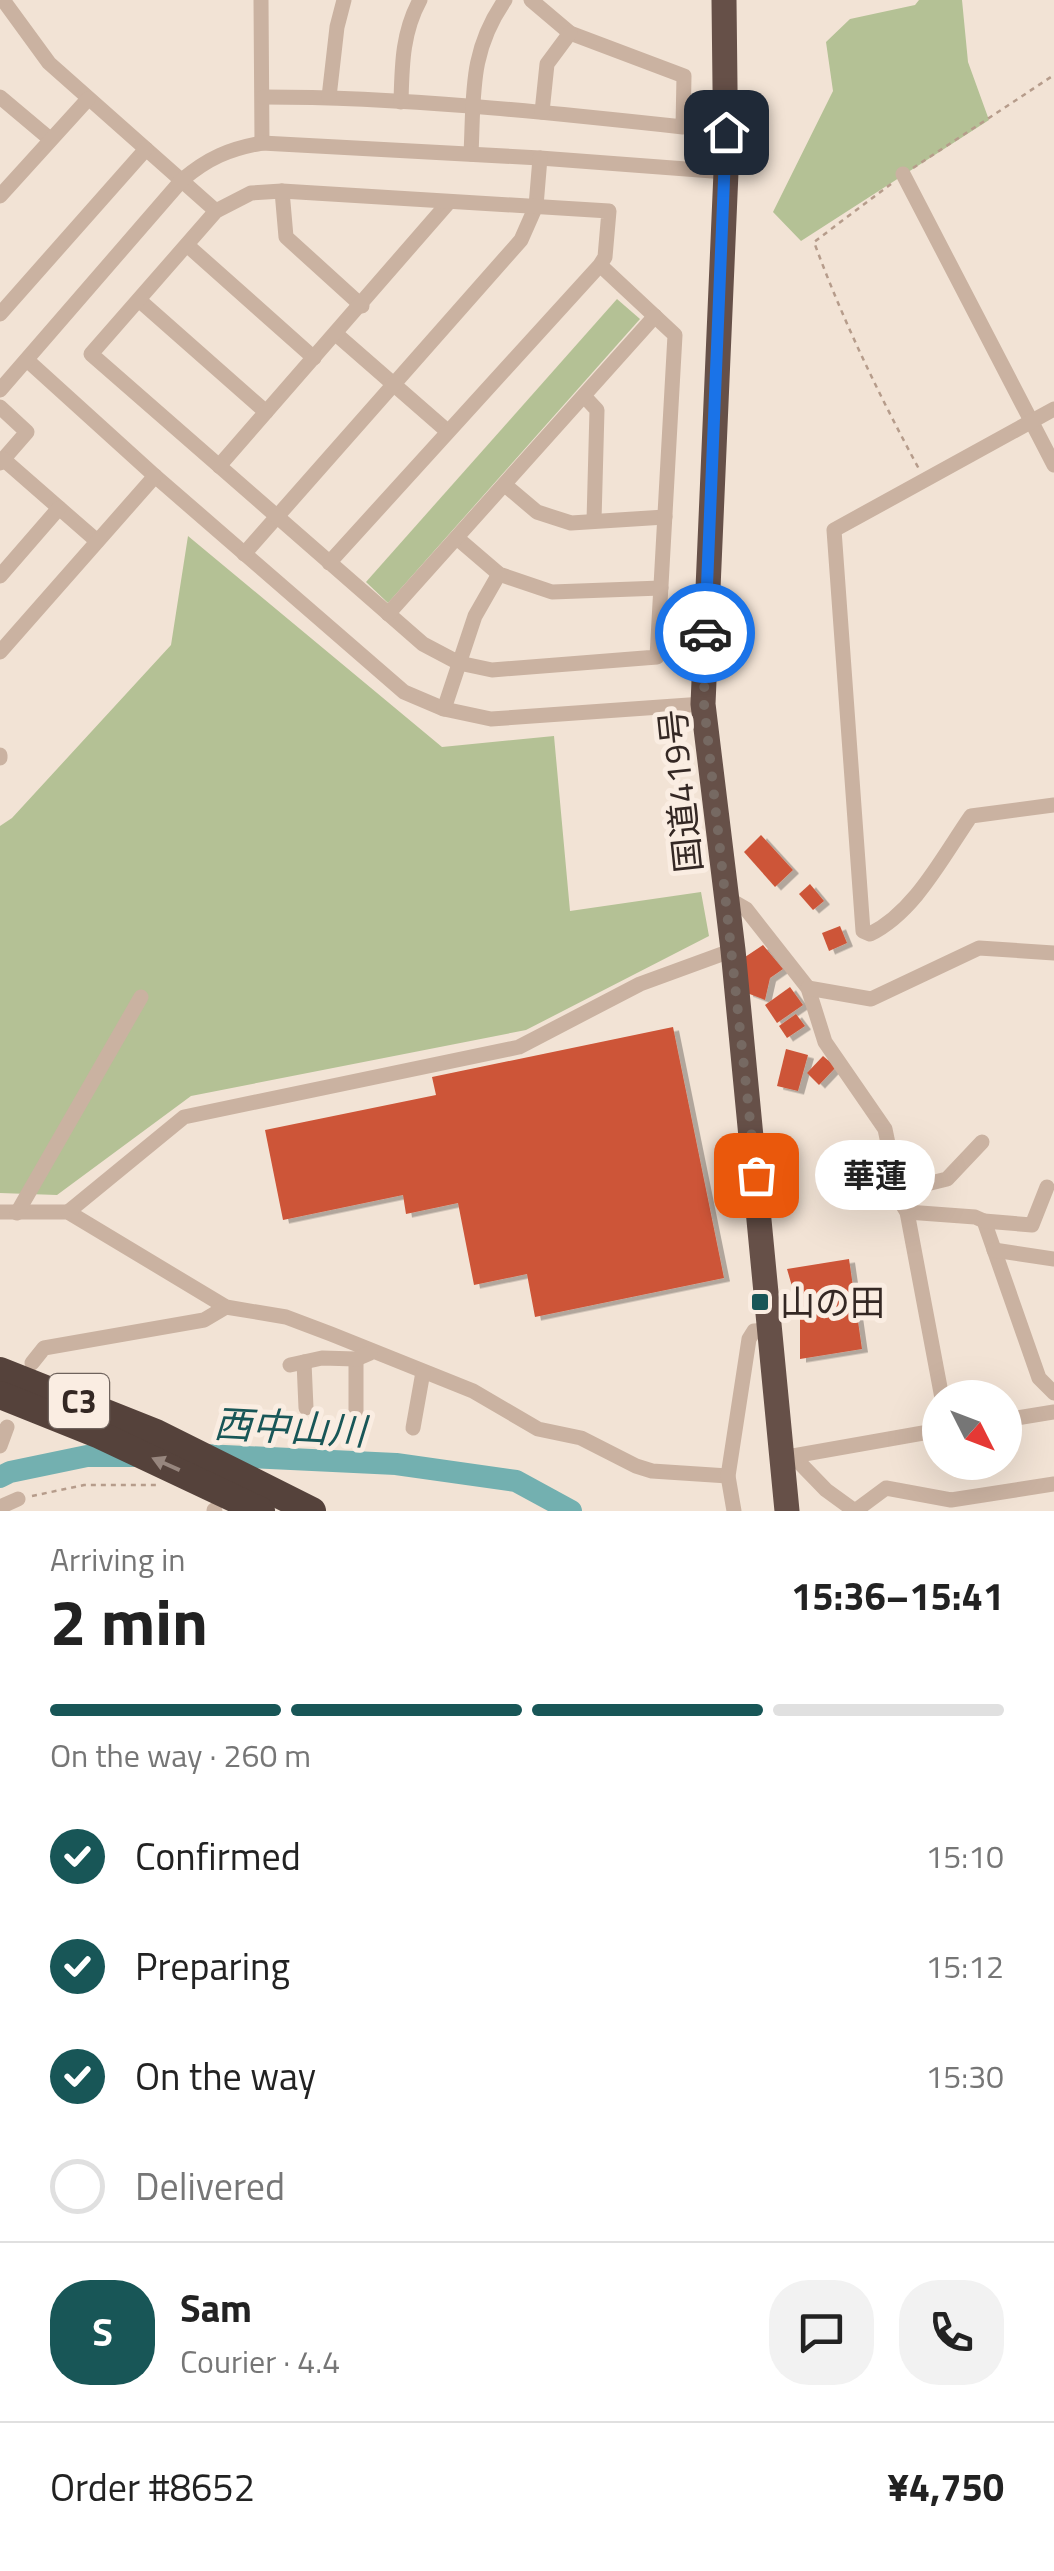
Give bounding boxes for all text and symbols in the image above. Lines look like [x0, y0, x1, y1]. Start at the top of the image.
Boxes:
pin [684, 90, 769, 175]
icon: home [699, 105, 754, 160]
courier [655, 583, 755, 683]
icon: car [678, 606, 733, 661]
street label: 国道419号 [645, 707, 715, 875]
pin [714, 1133, 799, 1218]
callout: 華蓮 [816, 1140, 936, 1210]
icon: bag [729, 1148, 784, 1203]
text: 華蓮 [843, 1151, 907, 1199]
place label: 山の田 [780, 1275, 885, 1329]
marker: 山の田 [749, 1291, 771, 1313]
road number: C3 [49, 1374, 109, 1428]
north arrow [922, 1380, 1022, 1480]
map controls [922, 1380, 1022, 1480]
water label: 西中山川 [213, 1394, 371, 1460]
one-way arrow [151, 1456, 181, 1472]
text: Arriving in [50, 1535, 186, 1583]
text: 15:36–15:41 [791, 1567, 1004, 1625]
text: 2 min [50, 1571, 208, 1670]
text: On the way · 260 m [50, 1731, 311, 1779]
text: Confirmed [135, 1827, 301, 1885]
icon: check [50, 1829, 105, 1884]
text: 15:10 [925, 1832, 1004, 1880]
text: Preparing [135, 1937, 290, 1995]
icon: check [50, 1939, 105, 1994]
text: 15:12 [925, 1942, 1004, 1990]
text: On the way [135, 2047, 316, 2105]
icon: check [50, 2049, 105, 2104]
text: 15:30 [925, 2052, 1004, 2100]
text: Delivered [135, 2157, 285, 2215]
text: Sam [180, 2279, 252, 2337]
button: chat [769, 2280, 874, 2385]
button: phone [899, 2280, 1004, 2385]
text: S [92, 2303, 113, 2361]
text: Courier · 4.4 [180, 2337, 340, 2385]
text: Order #8652 [50, 2458, 255, 2516]
text: ¥4,750 [888, 2458, 1004, 2516]

